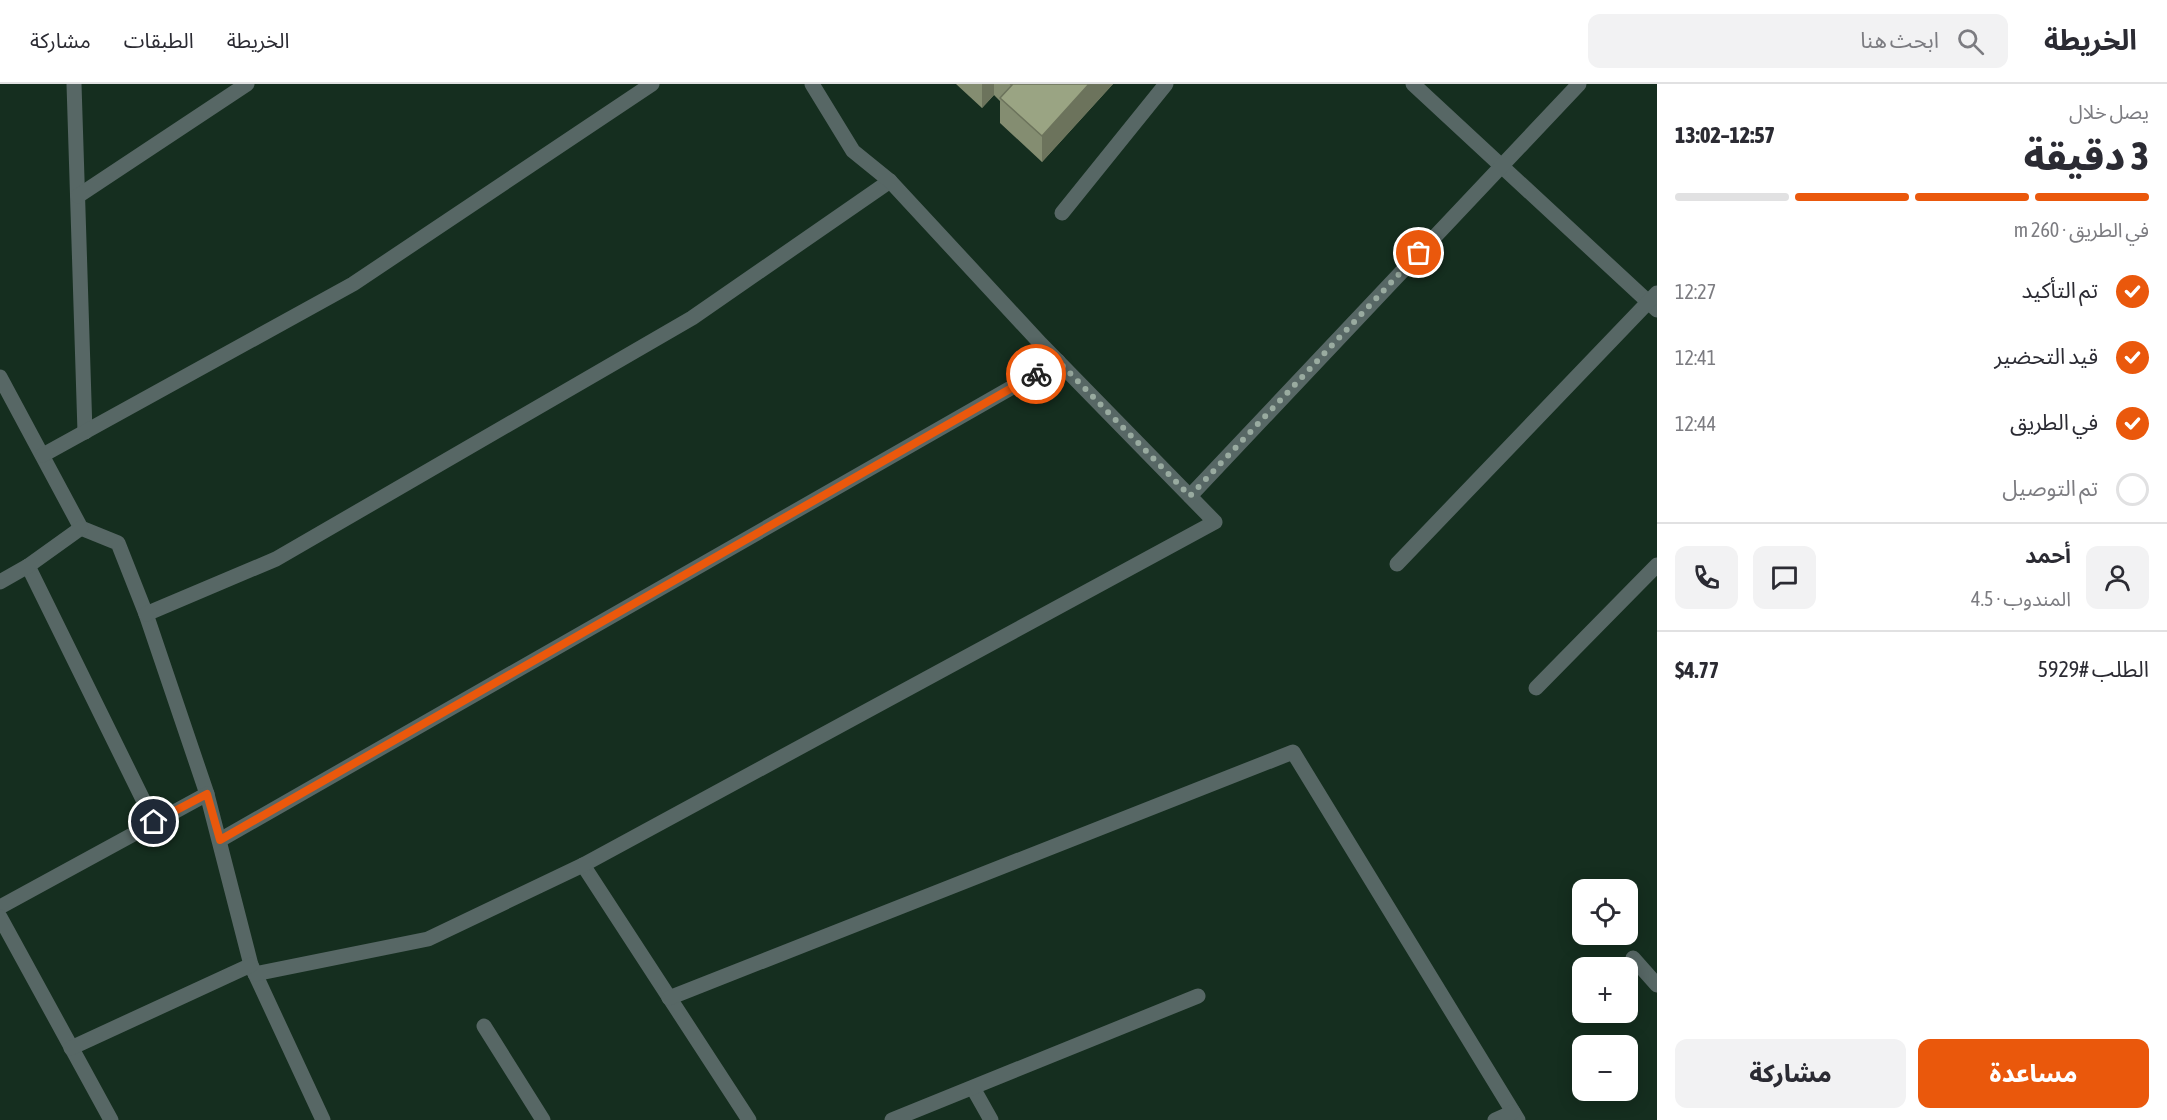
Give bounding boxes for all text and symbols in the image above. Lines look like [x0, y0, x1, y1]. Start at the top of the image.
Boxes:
search box [1588, 14, 2008, 68]
text: الخريطة [2044, 24, 2137, 56]
icon: search [1954, 25, 1987, 58]
text: ابحث هنا [1860, 27, 1939, 53]
text: مشاركة [30, 28, 91, 52]
text: الطبقات [124, 28, 194, 52]
text: الخريطة [227, 28, 290, 52]
text: يصل خلال [2069, 100, 2149, 123]
text: 12:57–13:02 [1675, 122, 1775, 148]
text: 3 دقيقة [2023, 134, 2149, 178]
text: في الطريق · 260 m [2014, 218, 2149, 241]
pin [1393, 227, 1444, 278]
icon: bag [1402, 236, 1435, 269]
icon: check [2116, 275, 2149, 308]
text: تم التأكيد [2022, 277, 2098, 303]
text: 12:27 [1675, 280, 1716, 303]
icon: check [2116, 341, 2149, 374]
text: قيد التحضير [1994, 343, 2098, 369]
courier [1006, 344, 1066, 404]
text: 12:41 [1675, 346, 1716, 369]
icon: bike [1020, 358, 1053, 391]
icon: check [2116, 407, 2149, 440]
text: في الطريق [2010, 409, 2098, 435]
text: 12:44 [1675, 412, 1716, 435]
text: تم التوصيل [2002, 475, 2098, 501]
text: أحمد [2025, 542, 2071, 568]
button: phone [1675, 546, 1738, 609]
button: chat [1753, 546, 1816, 609]
button: person [2086, 546, 2149, 609]
text: المندوب · 4.5 [1971, 587, 2071, 610]
text: الطلب #5929 [2038, 656, 2149, 682]
text: $4.77 [1675, 657, 1719, 683]
pin [128, 796, 179, 847]
icon: home [137, 805, 170, 838]
map controls [1572, 879, 1638, 1101]
button: locate [1572, 879, 1638, 945]
button: + [1572, 957, 1638, 1023]
button: − [1572, 1035, 1638, 1101]
button: مشاركة [1675, 1039, 1906, 1108]
button: مساعدة [1918, 1039, 2149, 1108]

